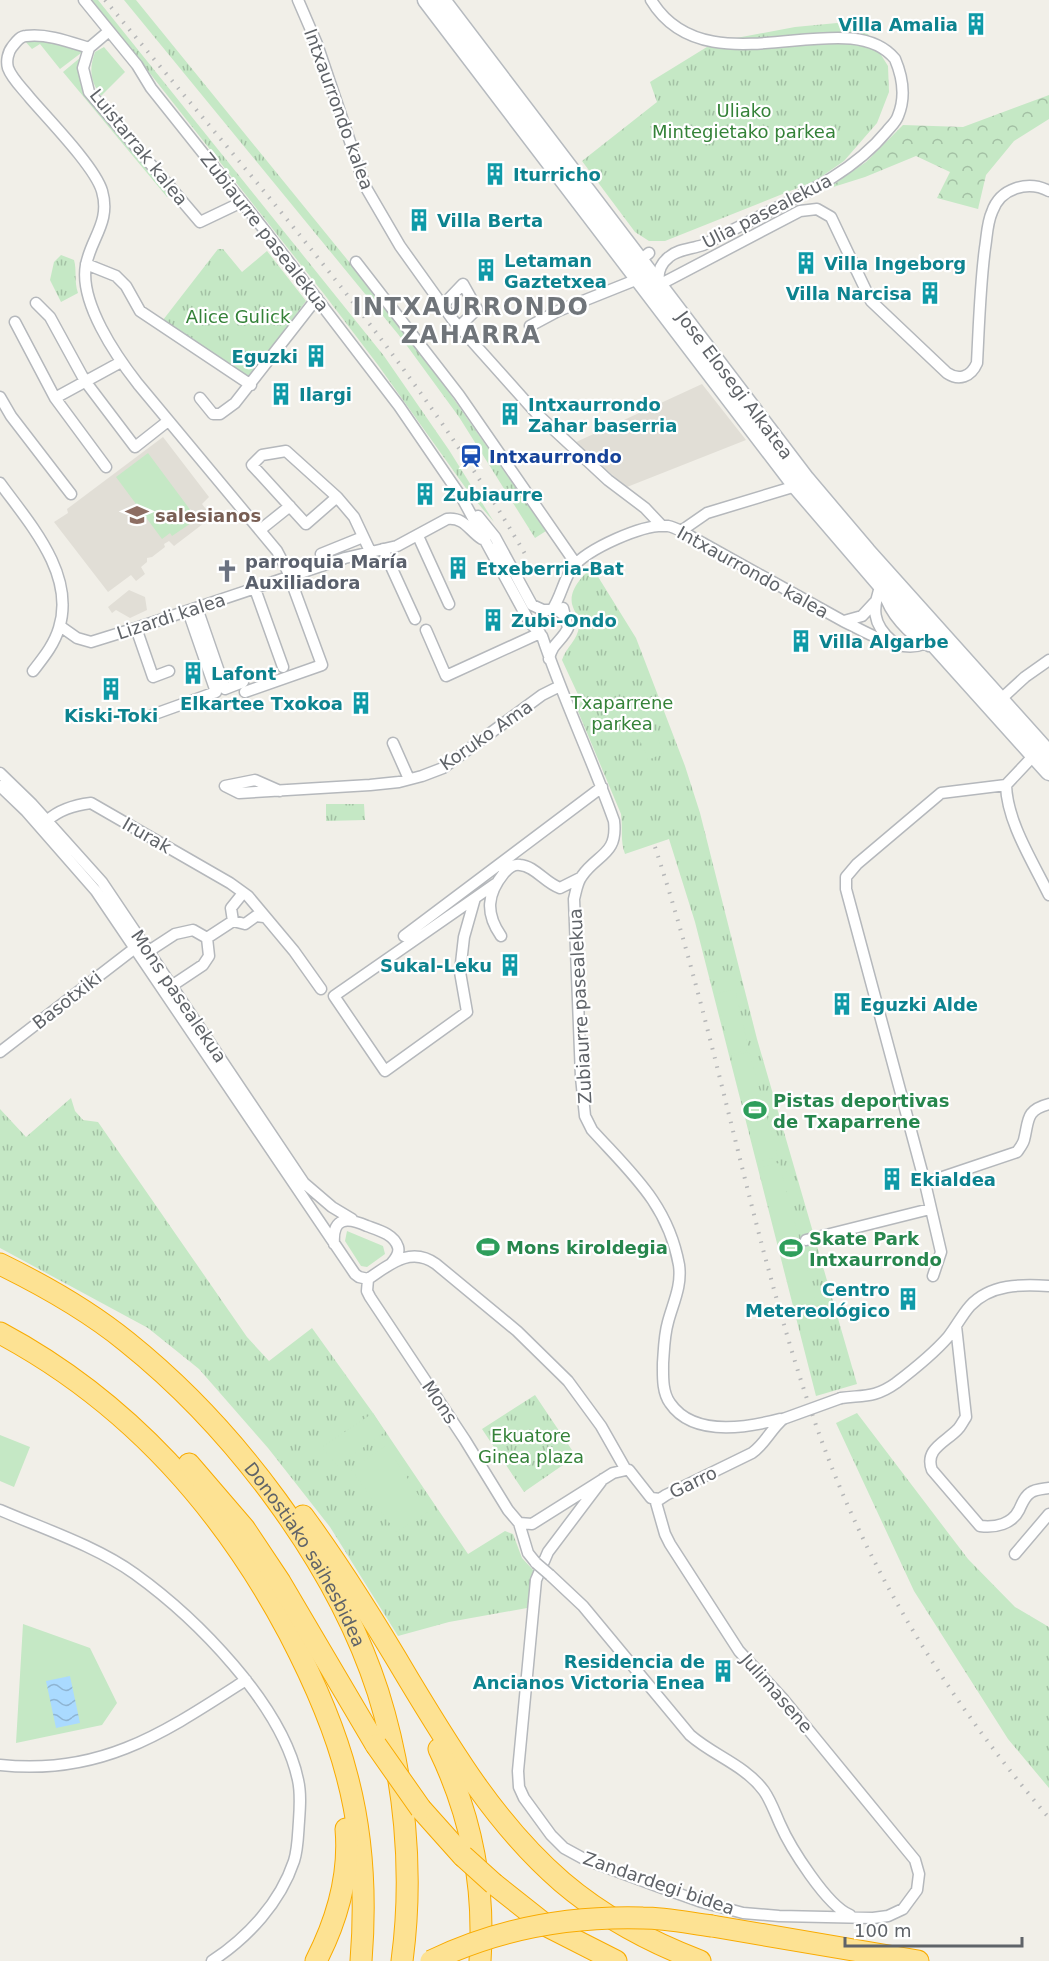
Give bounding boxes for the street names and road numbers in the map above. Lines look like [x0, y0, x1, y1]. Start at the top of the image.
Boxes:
street label: Intxaurrondo kalea [300, 26, 378, 192]
street label: Luistarrak kalea [86, 85, 192, 209]
street label: Zubiaurre pasealekua [196, 148, 334, 316]
street label: Ulia pasealekua [699, 169, 835, 253]
street label: Jose Elosegi Alkatea [672, 306, 798, 463]
street label: Intxaurrondo kalea [674, 522, 832, 622]
street label: Lizardi kalea [114, 589, 228, 643]
street label: Koruko Ama [436, 695, 536, 775]
street label: Irurak [119, 813, 176, 858]
street label: Zubiaurre pasealekua [564, 908, 596, 1104]
street label: Mons pasealekua [127, 926, 231, 1066]
street label: Basotxiki [28, 967, 106, 1033]
street label: Mons [418, 1377, 462, 1427]
street label: Donostiako saihesbidea [241, 1458, 370, 1650]
street label: Garro [666, 1462, 720, 1502]
street label: Julimasene [736, 1648, 817, 1737]
street label: Zandardegi bidea [580, 1847, 738, 1919]

